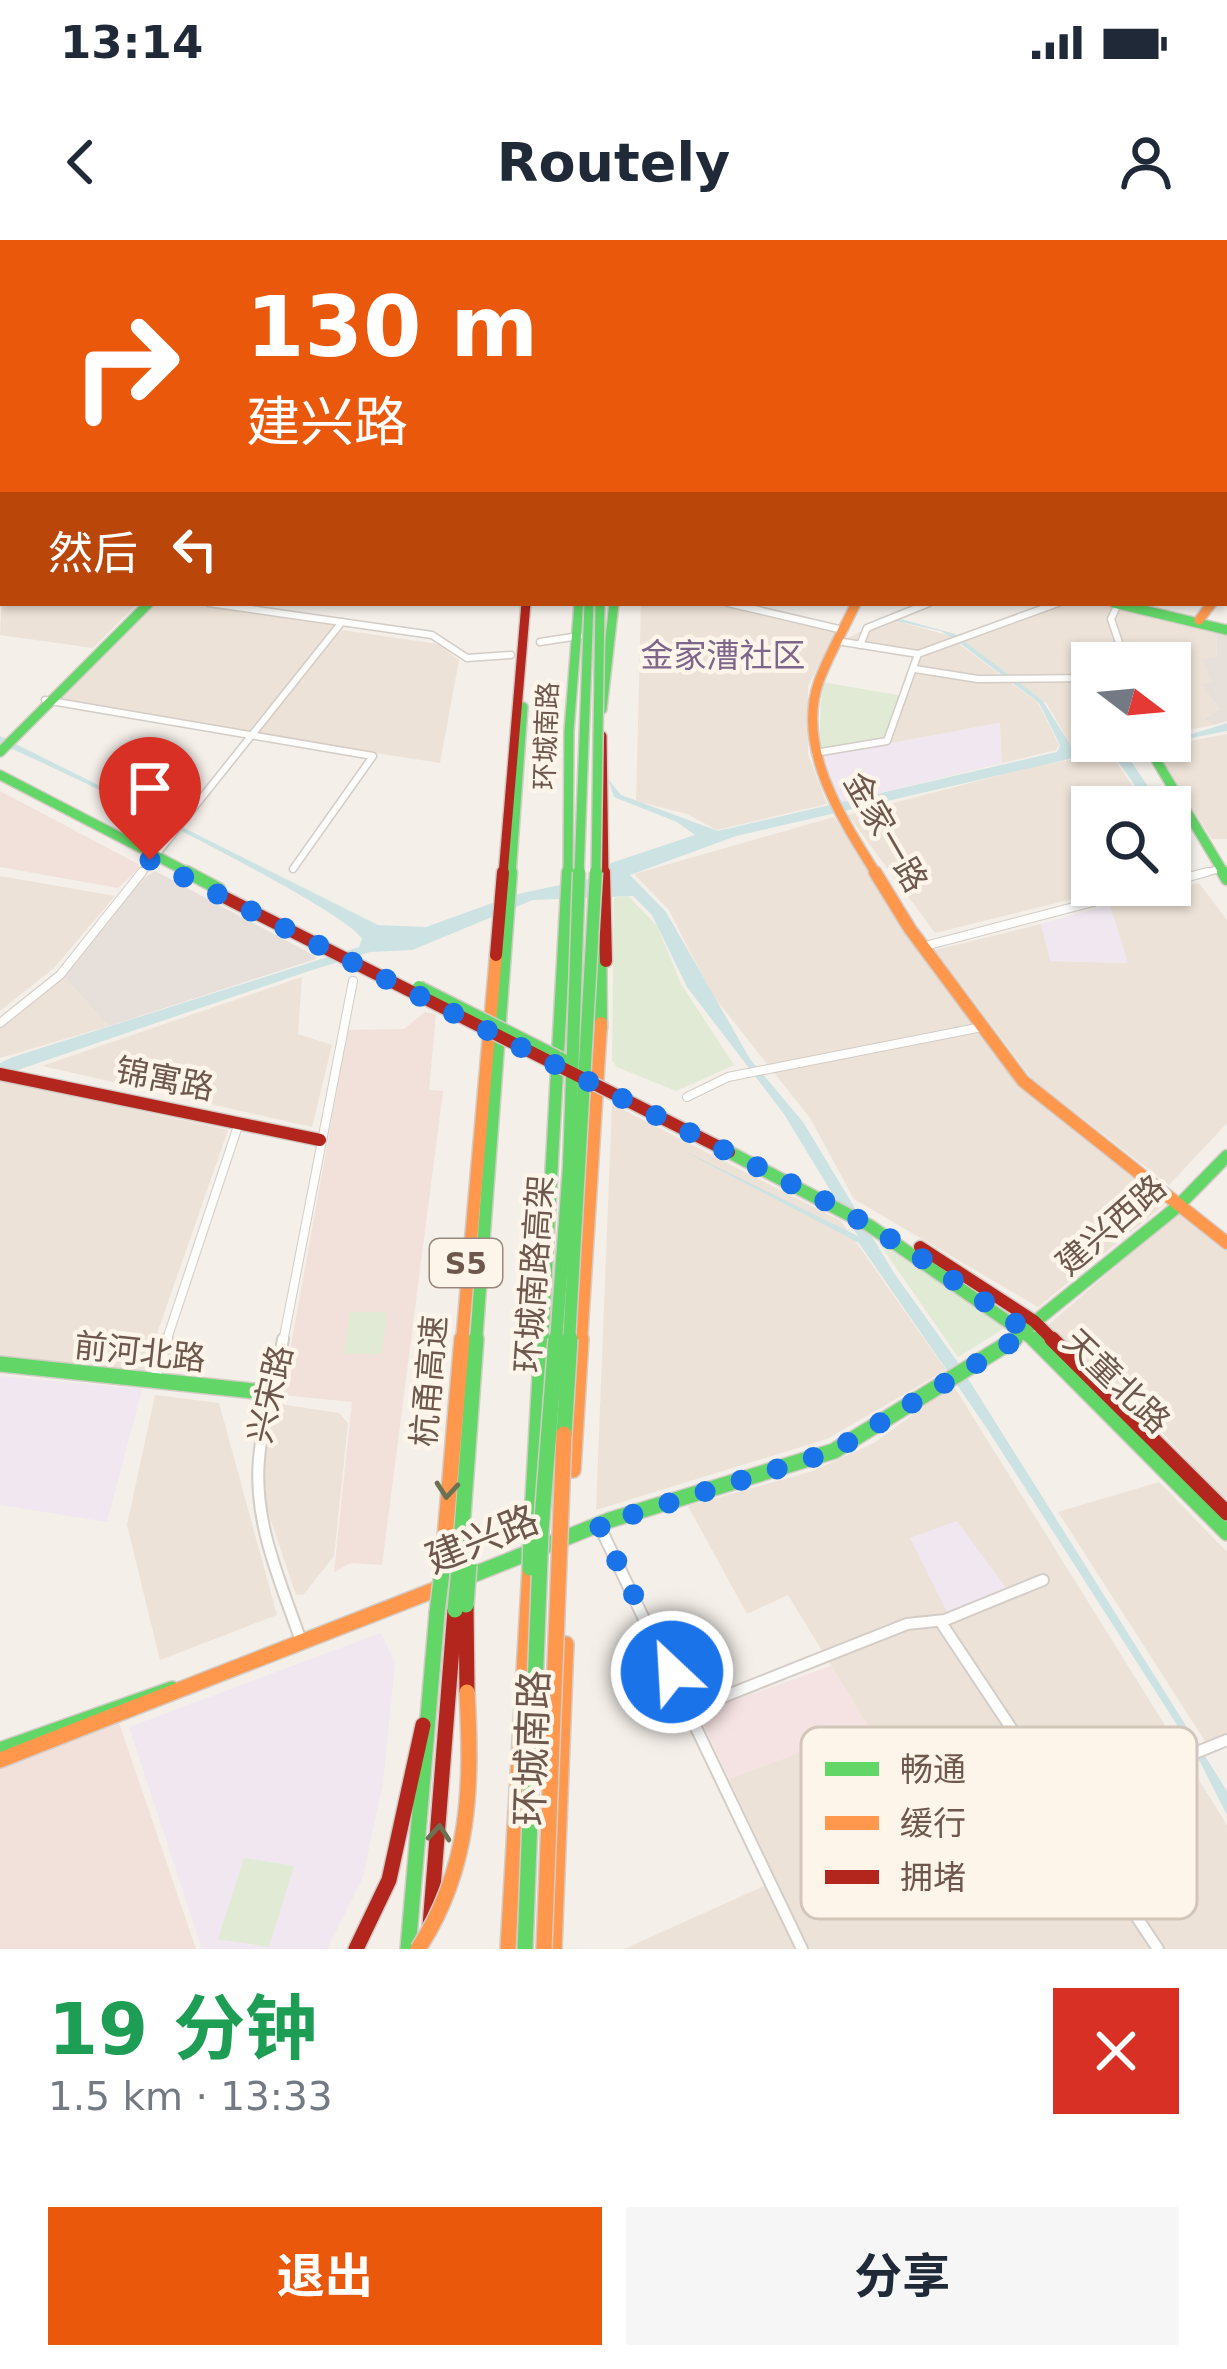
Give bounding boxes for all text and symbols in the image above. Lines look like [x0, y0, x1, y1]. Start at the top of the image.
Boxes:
text: 13:14 [60, 16, 203, 69]
icon: back [48, 129, 114, 195]
icon: person [1113, 129, 1179, 195]
text: Routely [497, 131, 730, 194]
text: 130 m [246, 278, 538, 376]
icon: right [48, 288, 204, 444]
text: 建兴路 [246, 391, 408, 454]
icon: left [162, 516, 228, 582]
text: 然后 [48, 527, 138, 580]
district label: 金家漕社区 [641, 636, 806, 675]
north arrow [1071, 642, 1191, 762]
map controls [1071, 642, 1191, 906]
street label: 环城南路 [529, 681, 563, 791]
pin [99, 737, 201, 860]
icon: arrive [117, 755, 183, 821]
street label: 金家一路 [836, 765, 936, 899]
button: search [1071, 786, 1191, 906]
street label: 锦寓路 [113, 1050, 217, 1108]
street label: 建兴西路 [1048, 1167, 1174, 1283]
street label: 环城南路高架 [508, 1174, 560, 1374]
road number: S5 [430, 1239, 502, 1287]
street label: 杭甬高速 [404, 1314, 454, 1448]
street label: 天童北路 [1056, 1321, 1178, 1441]
street label: 前河北路 [72, 1326, 208, 1378]
street label: 兴宋路 [240, 1341, 300, 1447]
one-way arrow [435, 1481, 460, 1500]
street label: 建兴路 [419, 1496, 545, 1582]
position arrow [609, 1609, 735, 1735]
street label: 环城南路 [507, 1669, 557, 1827]
legend [801, 1727, 1197, 1919]
text: 畅通 [900, 1750, 966, 1789]
text: 缓行 [900, 1804, 966, 1843]
one-way arrow [426, 1823, 451, 1842]
text: 拥堵 [900, 1858, 966, 1897]
text: 19 分钟 [48, 1987, 317, 2071]
button: close [1053, 1988, 1179, 2114]
text: 1.5 km · 13:33 [48, 2074, 333, 2119]
button: 退出 [48, 2207, 602, 2345]
button: 分享 [626, 2207, 1179, 2345]

